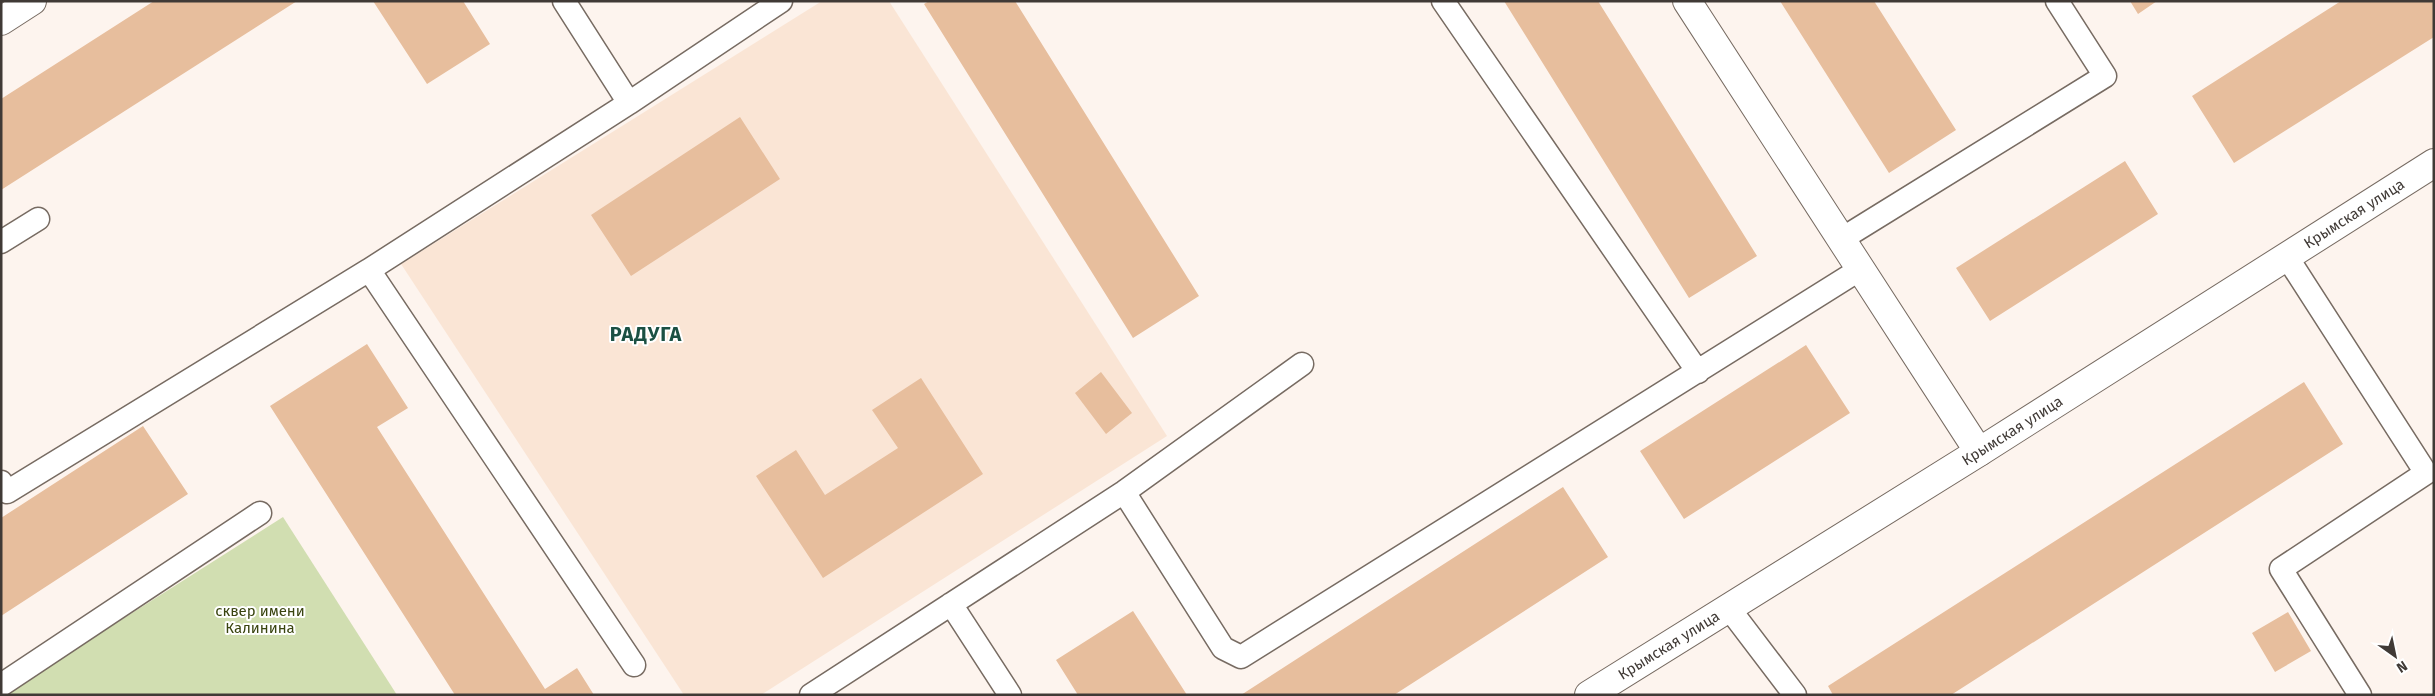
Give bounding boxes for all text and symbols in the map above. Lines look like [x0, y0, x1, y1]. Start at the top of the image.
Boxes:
street label: Крымская улица [2300, 175, 2408, 252]
district label: РАДУГА [610, 322, 683, 346]
street label: Крымская улица [1959, 392, 2066, 469]
park label: сквер имени Калинина [215, 602, 305, 637]
street label: Крымская улица [1615, 607, 1723, 684]
north arrow [2370, 631, 2420, 681]
text: N [2393, 657, 2410, 676]

